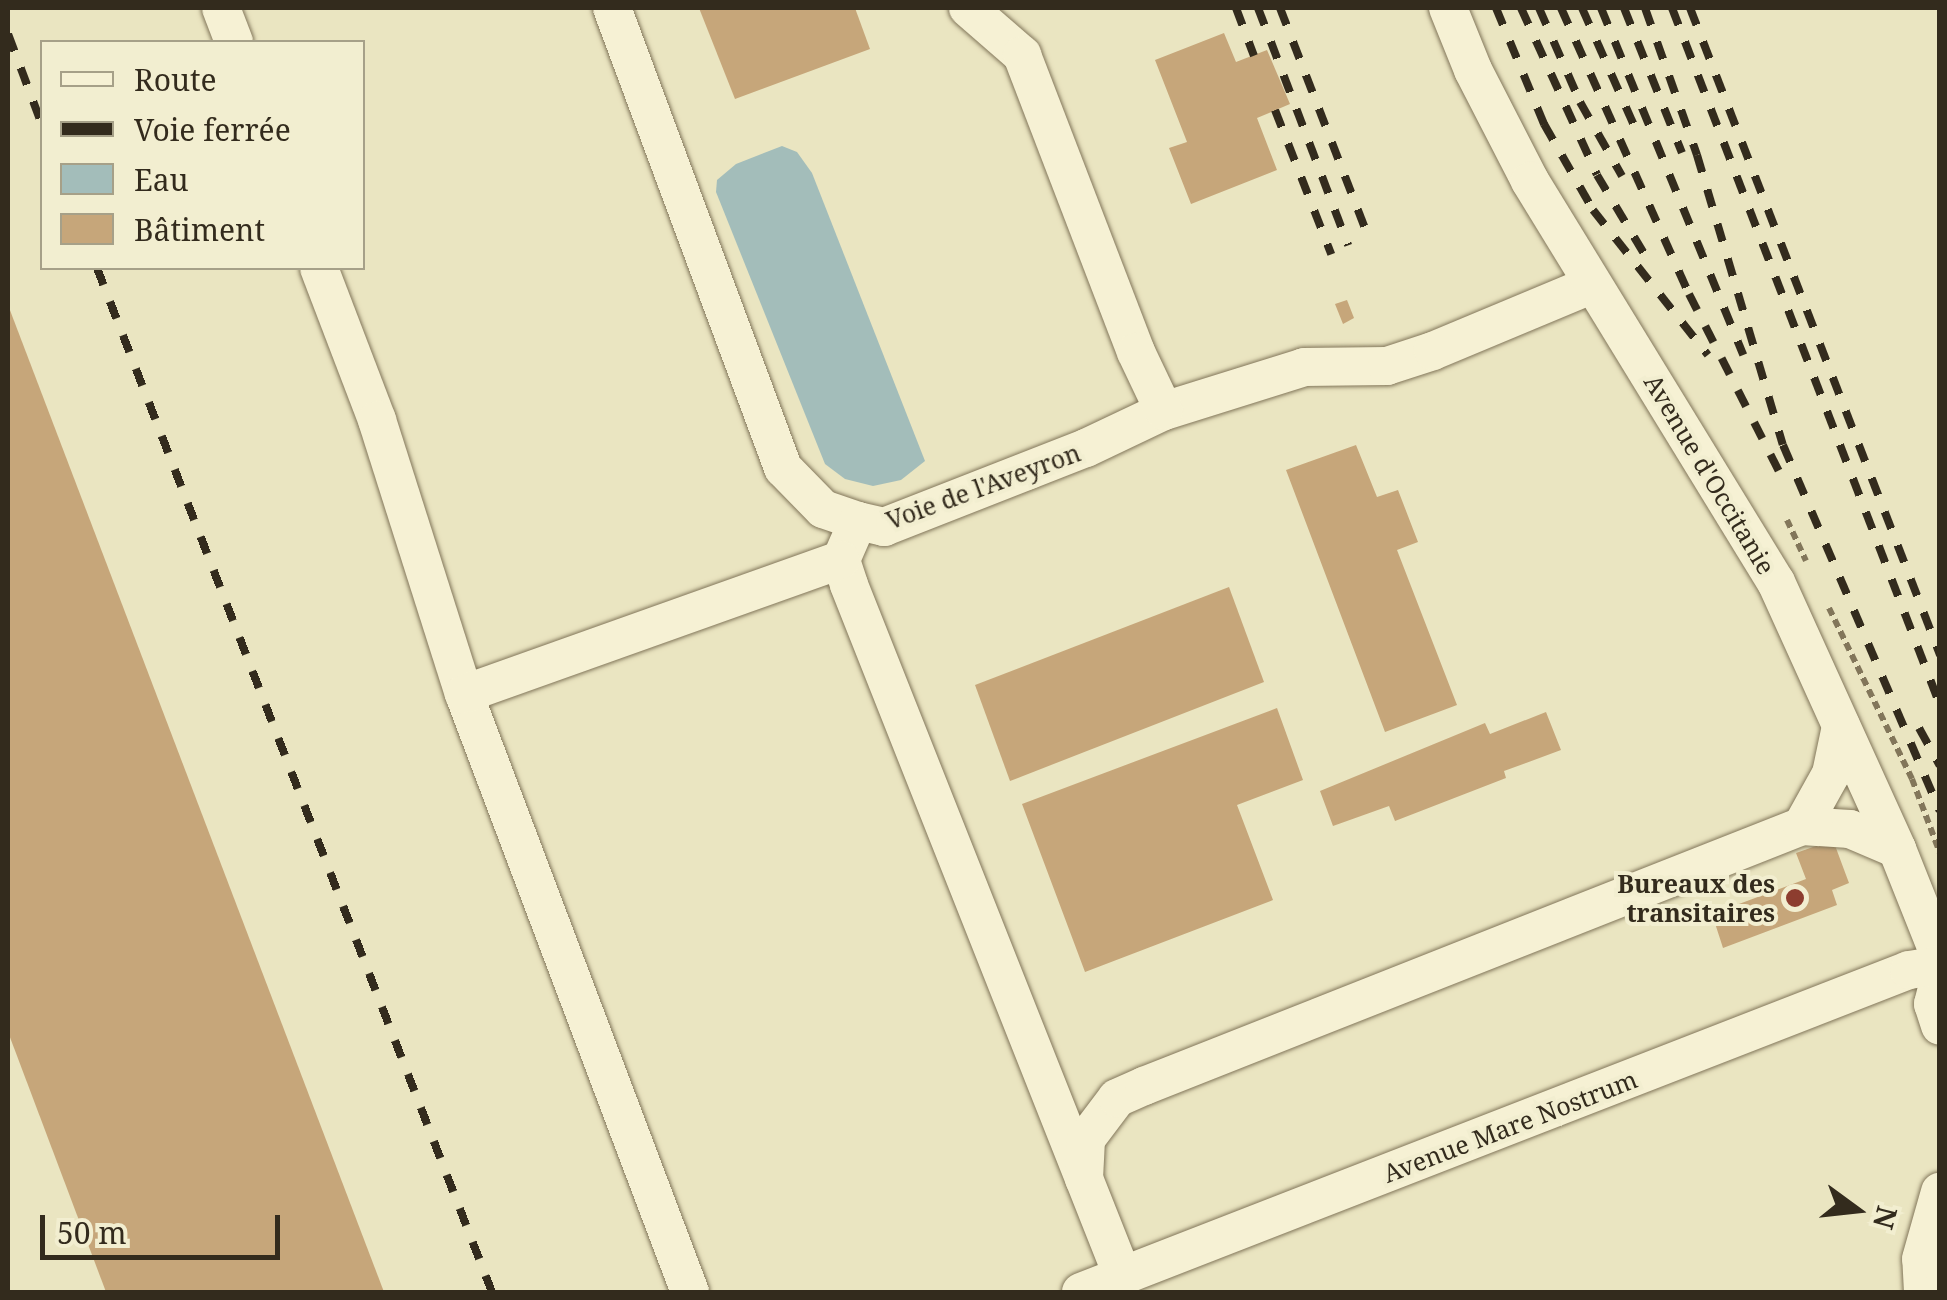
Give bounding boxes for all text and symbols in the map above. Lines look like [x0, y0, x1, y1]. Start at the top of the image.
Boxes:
legend [40, 40, 365, 270]
text: Route [134, 59, 217, 100]
text: Voie ferrée [134, 109, 291, 150]
text: Eau [134, 159, 189, 200]
text: Bâtiment [134, 209, 265, 250]
street label: Avenue d'Occitanie [1638, 368, 1782, 580]
street label: Voie de l'Aveyron [882, 437, 1084, 535]
place label: Bureaux des transitaires [1617, 869, 1775, 928]
marker: Bureaux des transitaires [1784, 887, 1806, 909]
street label: Avenue Mare Nostrum [1379, 1064, 1641, 1188]
north arrow [1807, 1160, 1907, 1260]
scale bar [45, 1195, 285, 1257]
text: N [1865, 1202, 1907, 1233]
text: 50 m [57, 1212, 127, 1253]

